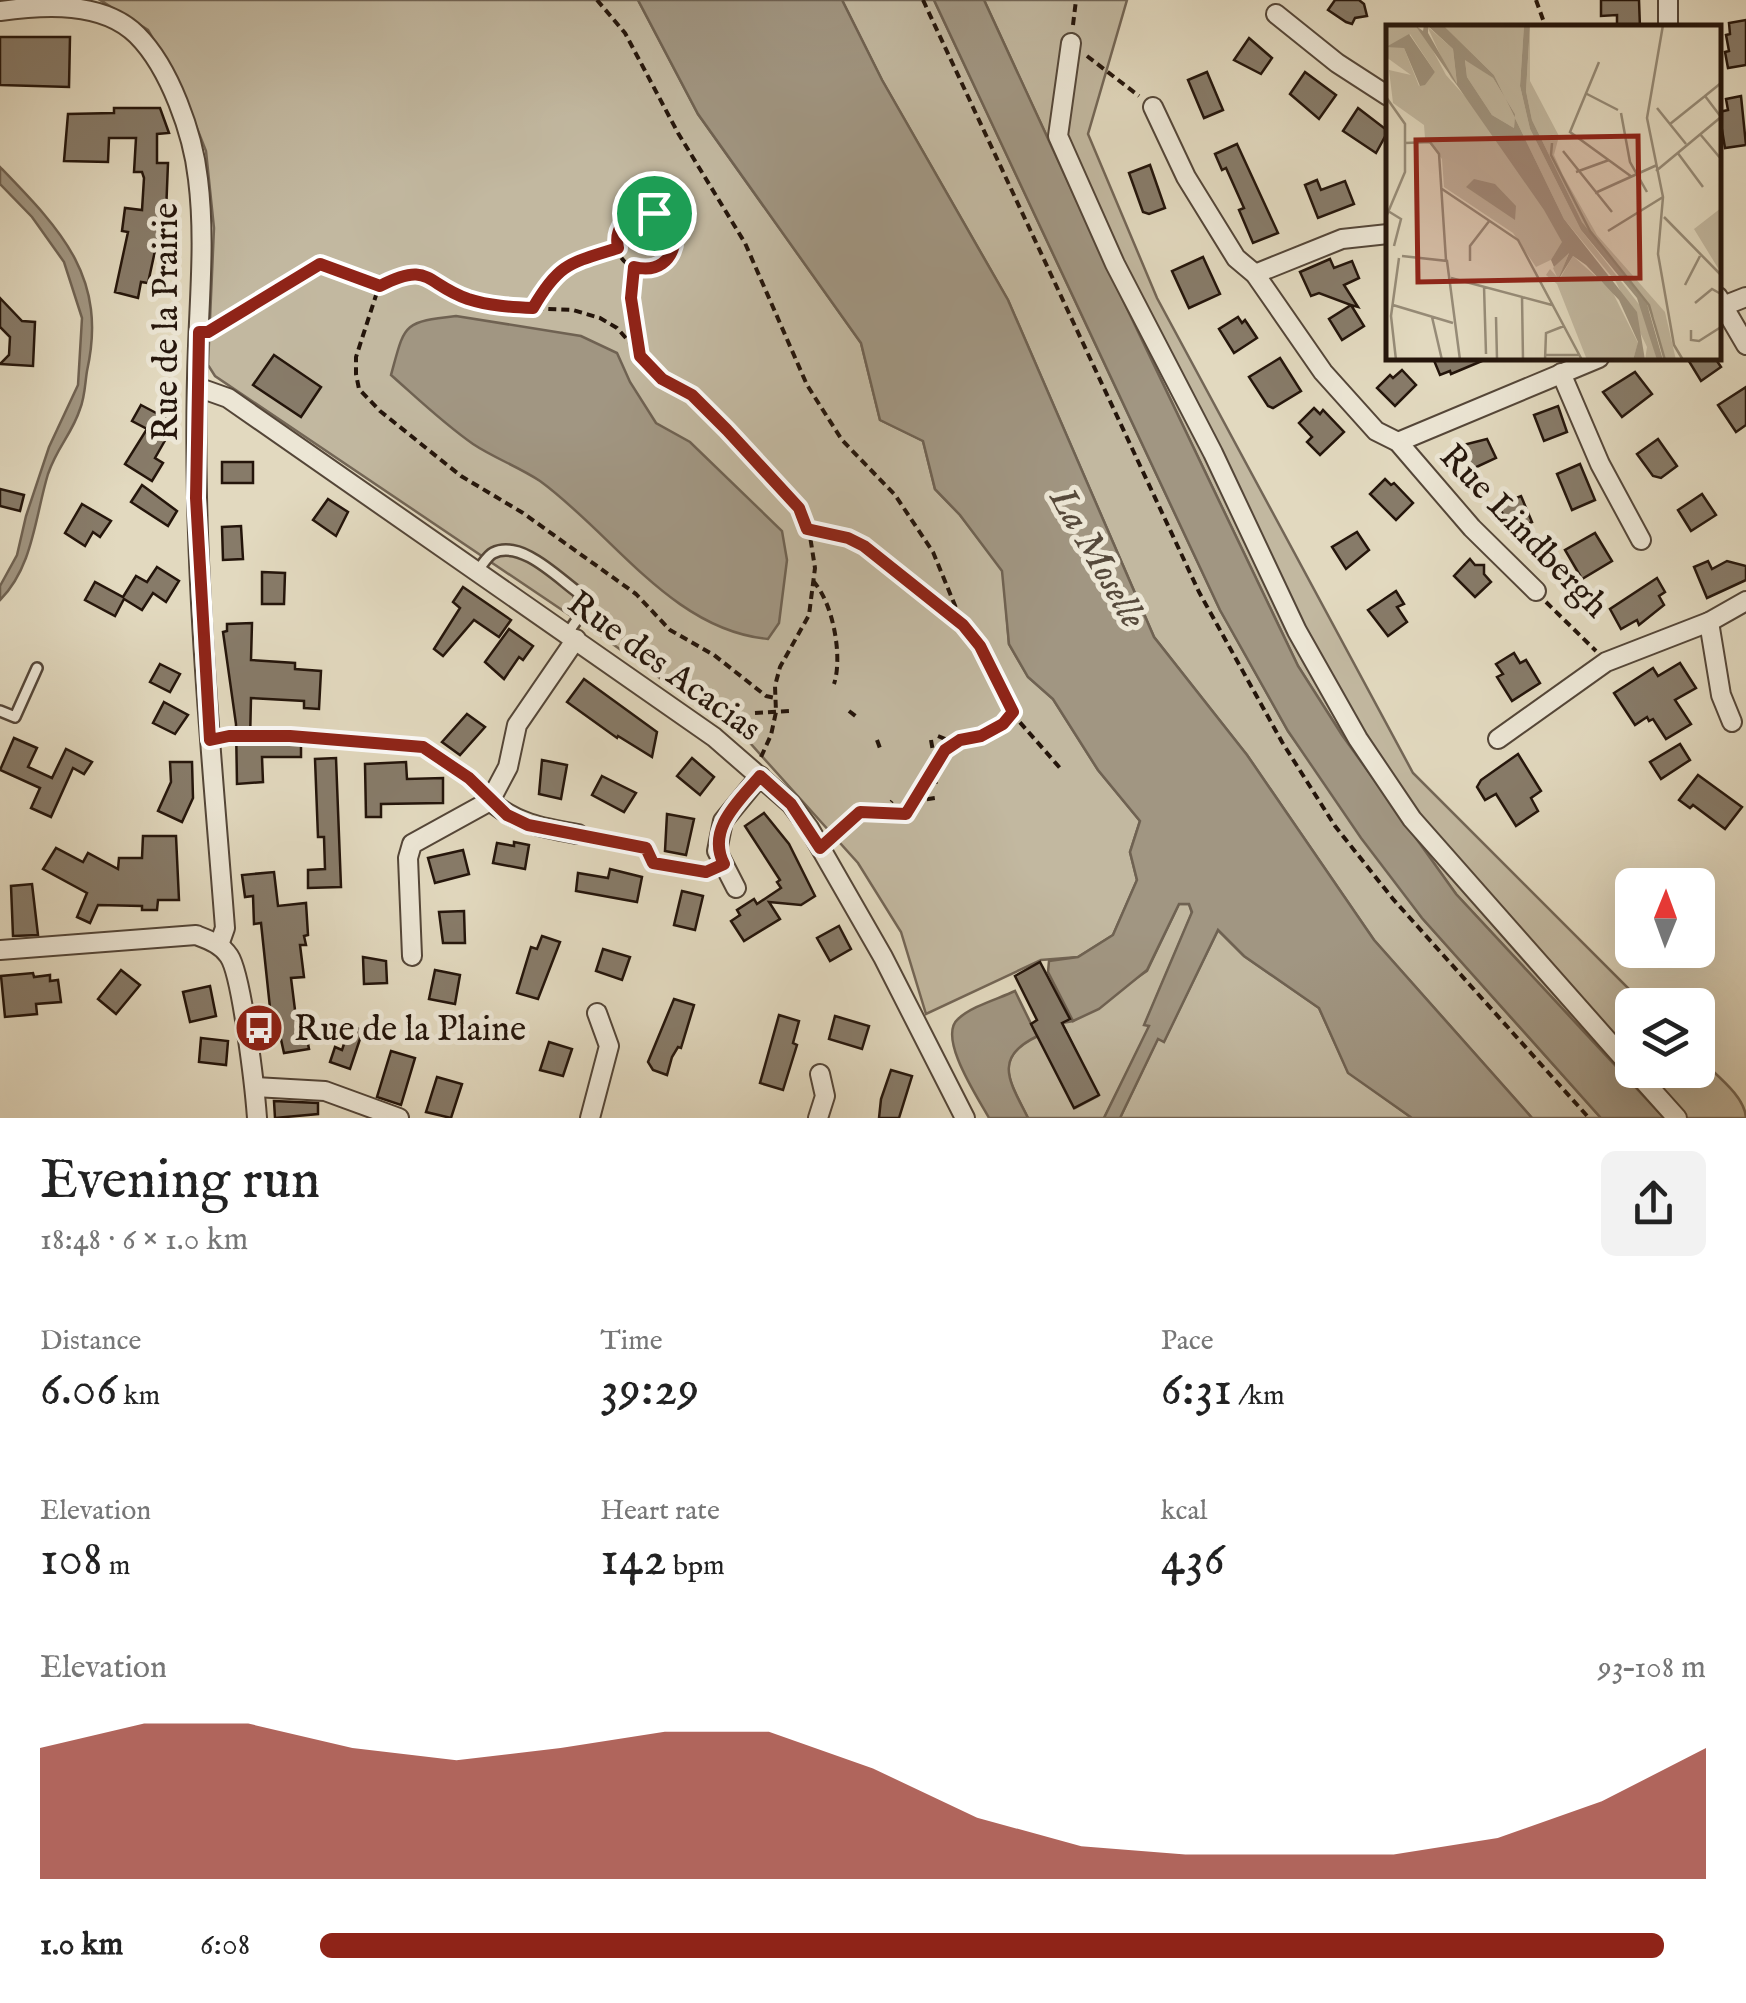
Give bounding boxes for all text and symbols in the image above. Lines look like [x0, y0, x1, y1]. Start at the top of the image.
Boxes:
inset map [1386, 25, 1721, 360]
pin [612, 171, 697, 256]
icon: arrive [627, 186, 682, 241]
street label: Rue de la Prairie [145, 203, 190, 441]
street label: Rue Lindbergh [1429, 435, 1618, 629]
water label: La Moselle [1036, 478, 1156, 638]
street label: Rue des Acacias [558, 582, 769, 752]
north arrow [1615, 868, 1715, 968]
map controls [1615, 868, 1715, 1088]
button: layers [1615, 988, 1715, 1088]
bus stop icon: Rue de la Plaine [233, 1002, 285, 1054]
place label: Rue de la Plaine [294, 1008, 526, 1053]
text: Evening run [40, 1147, 320, 1217]
button: share [1601, 1151, 1706, 1256]
text: 18:48 · 6 × 1.0 km [40, 1220, 248, 1261]
text: Distance [40, 1324, 141, 1359]
text: Time [600, 1324, 663, 1359]
text: Pace [1161, 1324, 1214, 1359]
text: 6.06 [40, 1359, 117, 1422]
text: 39:29 [600, 1359, 699, 1422]
text: 6:31 [1161, 1359, 1232, 1422]
text: km [117, 1379, 160, 1414]
text: /km [1232, 1379, 1285, 1414]
text: Elevation [40, 1494, 151, 1529]
text: Heart rate [600, 1494, 720, 1529]
text: kcal [1161, 1494, 1207, 1529]
text: 108 [40, 1529, 103, 1592]
text: 142 [600, 1529, 667, 1592]
text: 436 [1161, 1529, 1225, 1592]
text: m [103, 1549, 130, 1584]
text: bpm [667, 1549, 725, 1584]
text: Elevation [40, 1648, 167, 1689]
text: 93–108 m [1598, 1648, 1706, 1689]
text: 1.0 km [40, 1925, 123, 1966]
text: 6:08 [200, 1925, 250, 1966]

